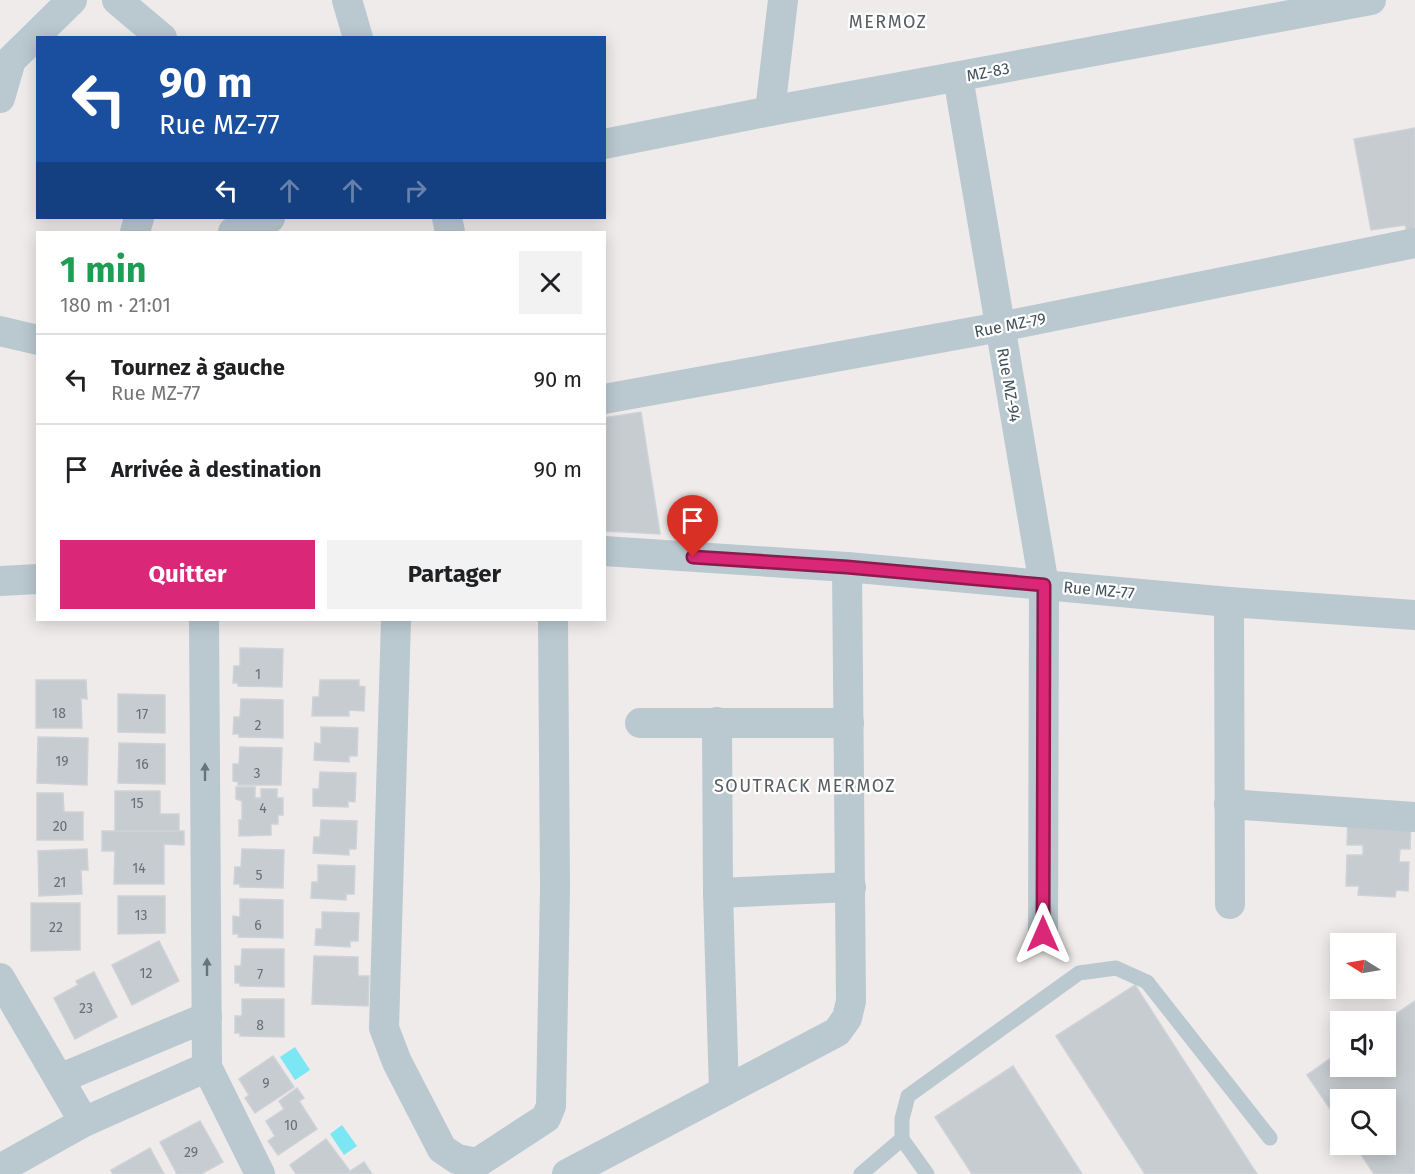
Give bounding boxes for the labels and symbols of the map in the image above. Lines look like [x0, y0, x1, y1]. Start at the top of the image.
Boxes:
district label: MERMOZ [849, 11, 927, 33]
street label: MZ-83 [965, 59, 1011, 85]
street label: Rue MZ-79 [973, 309, 1047, 341]
street label: Rue MZ-94 [993, 346, 1025, 424]
pin [667, 495, 718, 557]
street label: Rue MZ-77 [1063, 577, 1135, 603]
house number: 1 [255, 666, 261, 683]
house number: 18 [52, 705, 66, 722]
house number: 17 [136, 706, 148, 723]
house number: 2 [255, 717, 262, 734]
house number: 19 [55, 753, 69, 770]
house number: 16 [135, 756, 149, 773]
one-way arrow [201, 762, 210, 781]
house number: 3 [254, 765, 261, 782]
district label: SOUTRACK MERMOZ [714, 775, 896, 797]
house number: 15 [130, 795, 144, 812]
house number: 4 [259, 800, 267, 817]
house number: 20 [53, 818, 68, 835]
house number: 14 [132, 860, 146, 877]
house number: 5 [255, 867, 263, 884]
house number: 21 [54, 874, 66, 891]
position arrow [1011, 902, 1075, 966]
house number: 13 [134, 907, 148, 924]
house number: 6 [254, 917, 262, 934]
house number: 22 [49, 919, 63, 936]
north arrow [1330, 933, 1396, 999]
one-way arrow [202, 957, 212, 976]
house number: 12 [140, 965, 153, 982]
house number: 7 [257, 966, 263, 983]
house number: 23 [79, 1000, 93, 1017]
house number: 8 [256, 1017, 264, 1034]
house number: 9 [262, 1075, 270, 1092]
house number: 10 [284, 1117, 298, 1134]
house number: 29 [184, 1144, 198, 1161]

